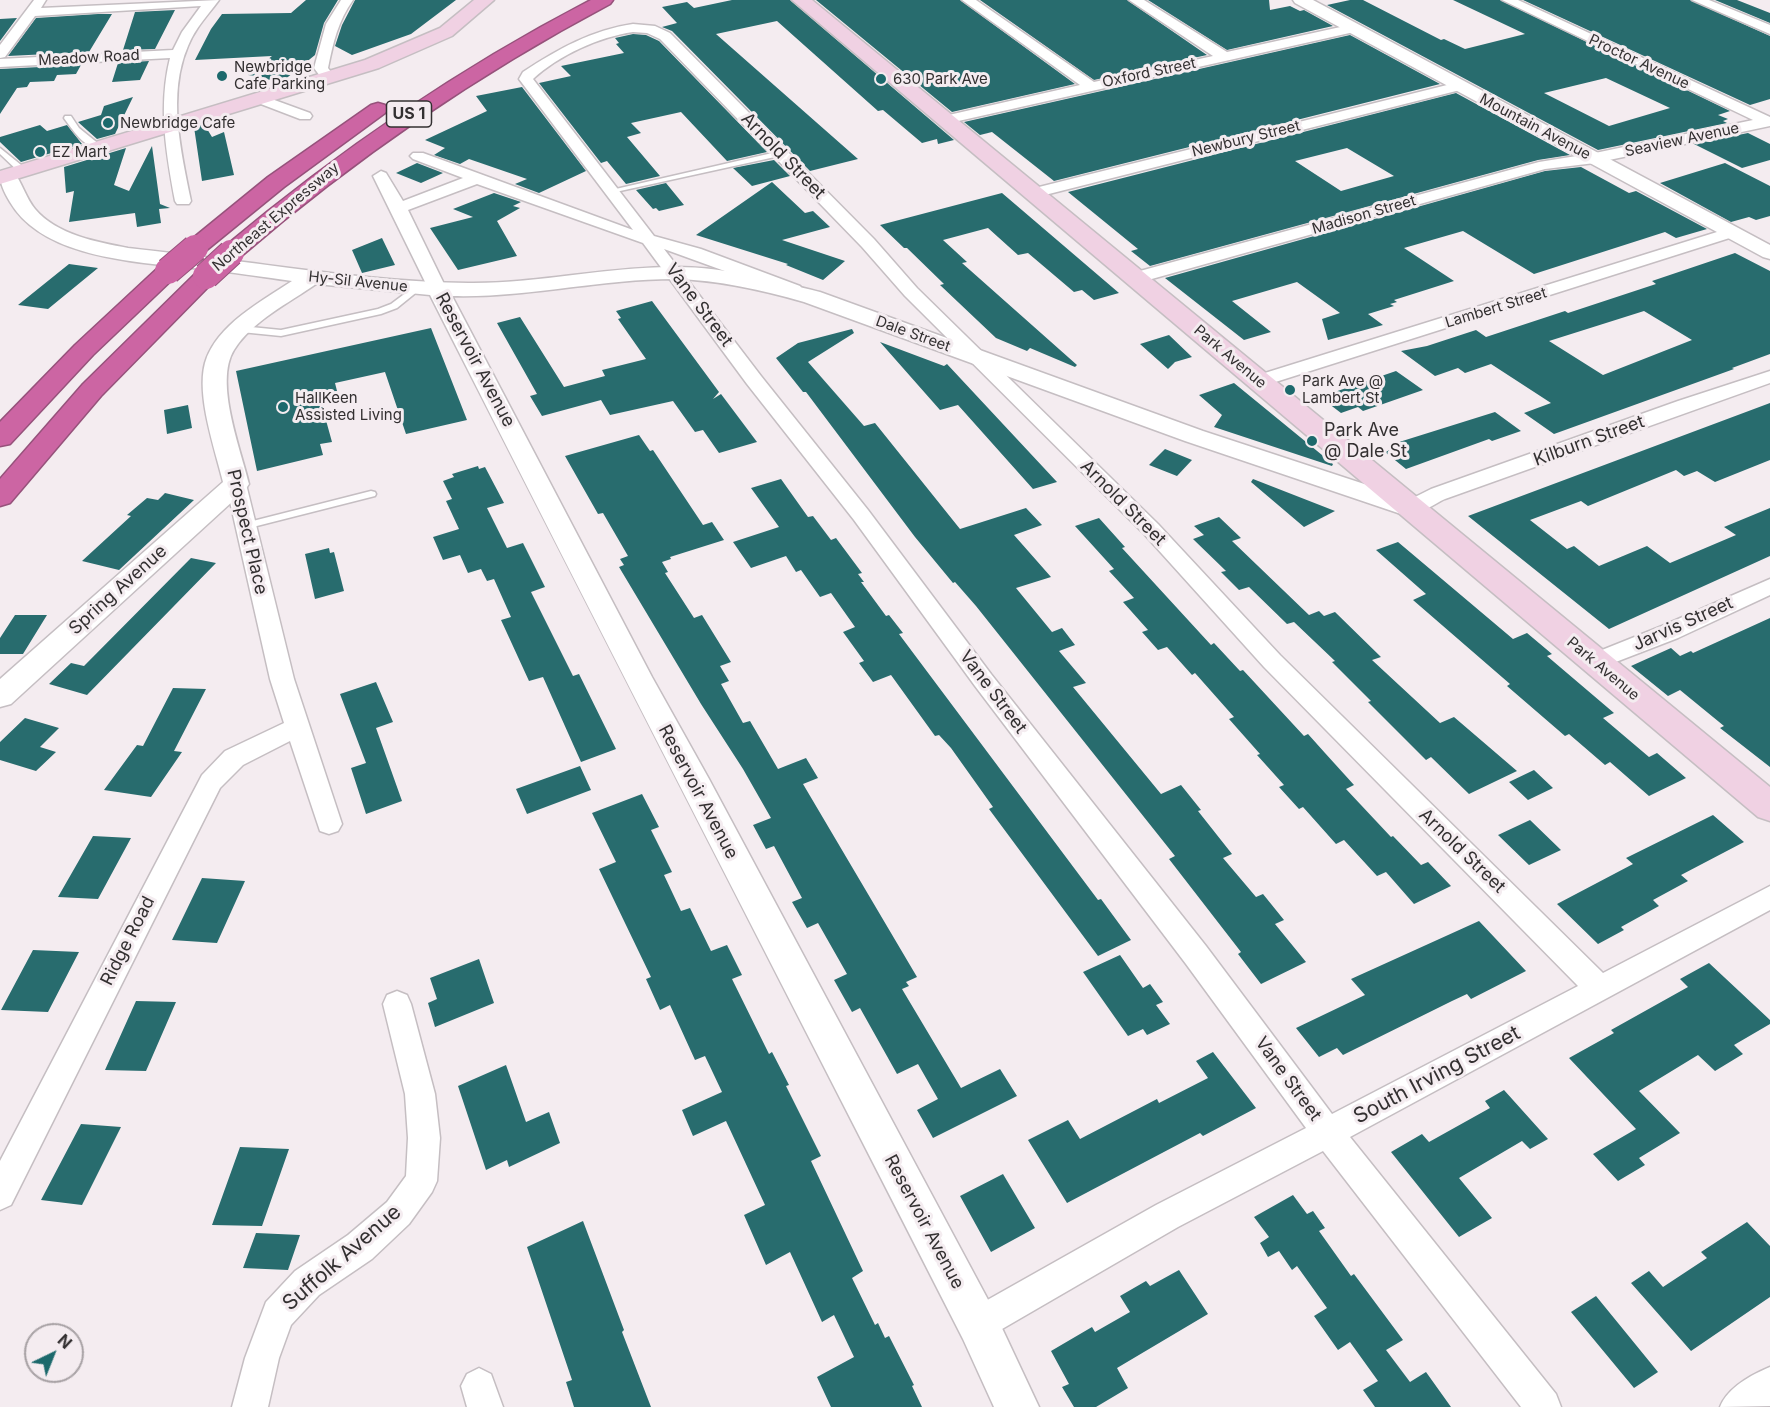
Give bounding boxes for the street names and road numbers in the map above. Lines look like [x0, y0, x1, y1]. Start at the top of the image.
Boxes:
street label: Proctor Avenue [1586, 31, 1692, 93]
street label: Meadow Road [38, 46, 140, 70]
street label: Oxford Street [1101, 54, 1197, 92]
street label: Mountain Avenue [1476, 90, 1594, 164]
road number: US 1 [386, 101, 432, 127]
street label: Arnold Street [736, 108, 830, 204]
street label: Newbury Street [1190, 117, 1302, 161]
street label: Seaview Avenue [1623, 119, 1741, 161]
street label: Northeast Expressway [209, 159, 343, 275]
street label: Madison Street [1310, 192, 1418, 238]
street label: Vane Street [661, 259, 737, 351]
street label: Hy-Sil Avenue [307, 268, 409, 296]
street label: Lambert Street [1443, 284, 1549, 332]
street label: Reservoir Avenue [431, 289, 519, 431]
street label: Dale Street [873, 312, 953, 356]
street label: Park Avenue [1190, 321, 1270, 393]
street label: Kilburn Street [1531, 411, 1647, 471]
street label: Arnold Street [1076, 456, 1170, 550]
street label: Prospect Place [222, 467, 272, 597]
street label: Spring Avenue [65, 541, 171, 639]
street label: Jarvis Street [1630, 592, 1736, 656]
street label: Park Avenue [1563, 633, 1643, 705]
street label: Vane Street [955, 646, 1031, 738]
street label: Reservoir Avenue [654, 721, 742, 863]
street label: Arnold Street [1414, 804, 1510, 898]
street label: Ridge Road [96, 893, 160, 989]
street label: South Irving Street [1349, 1020, 1525, 1130]
street label: Vane Street [1250, 1033, 1326, 1125]
street label: Reservoir Avenue [880, 1151, 968, 1293]
street label: Suffolk Avenue [278, 1200, 406, 1316]

